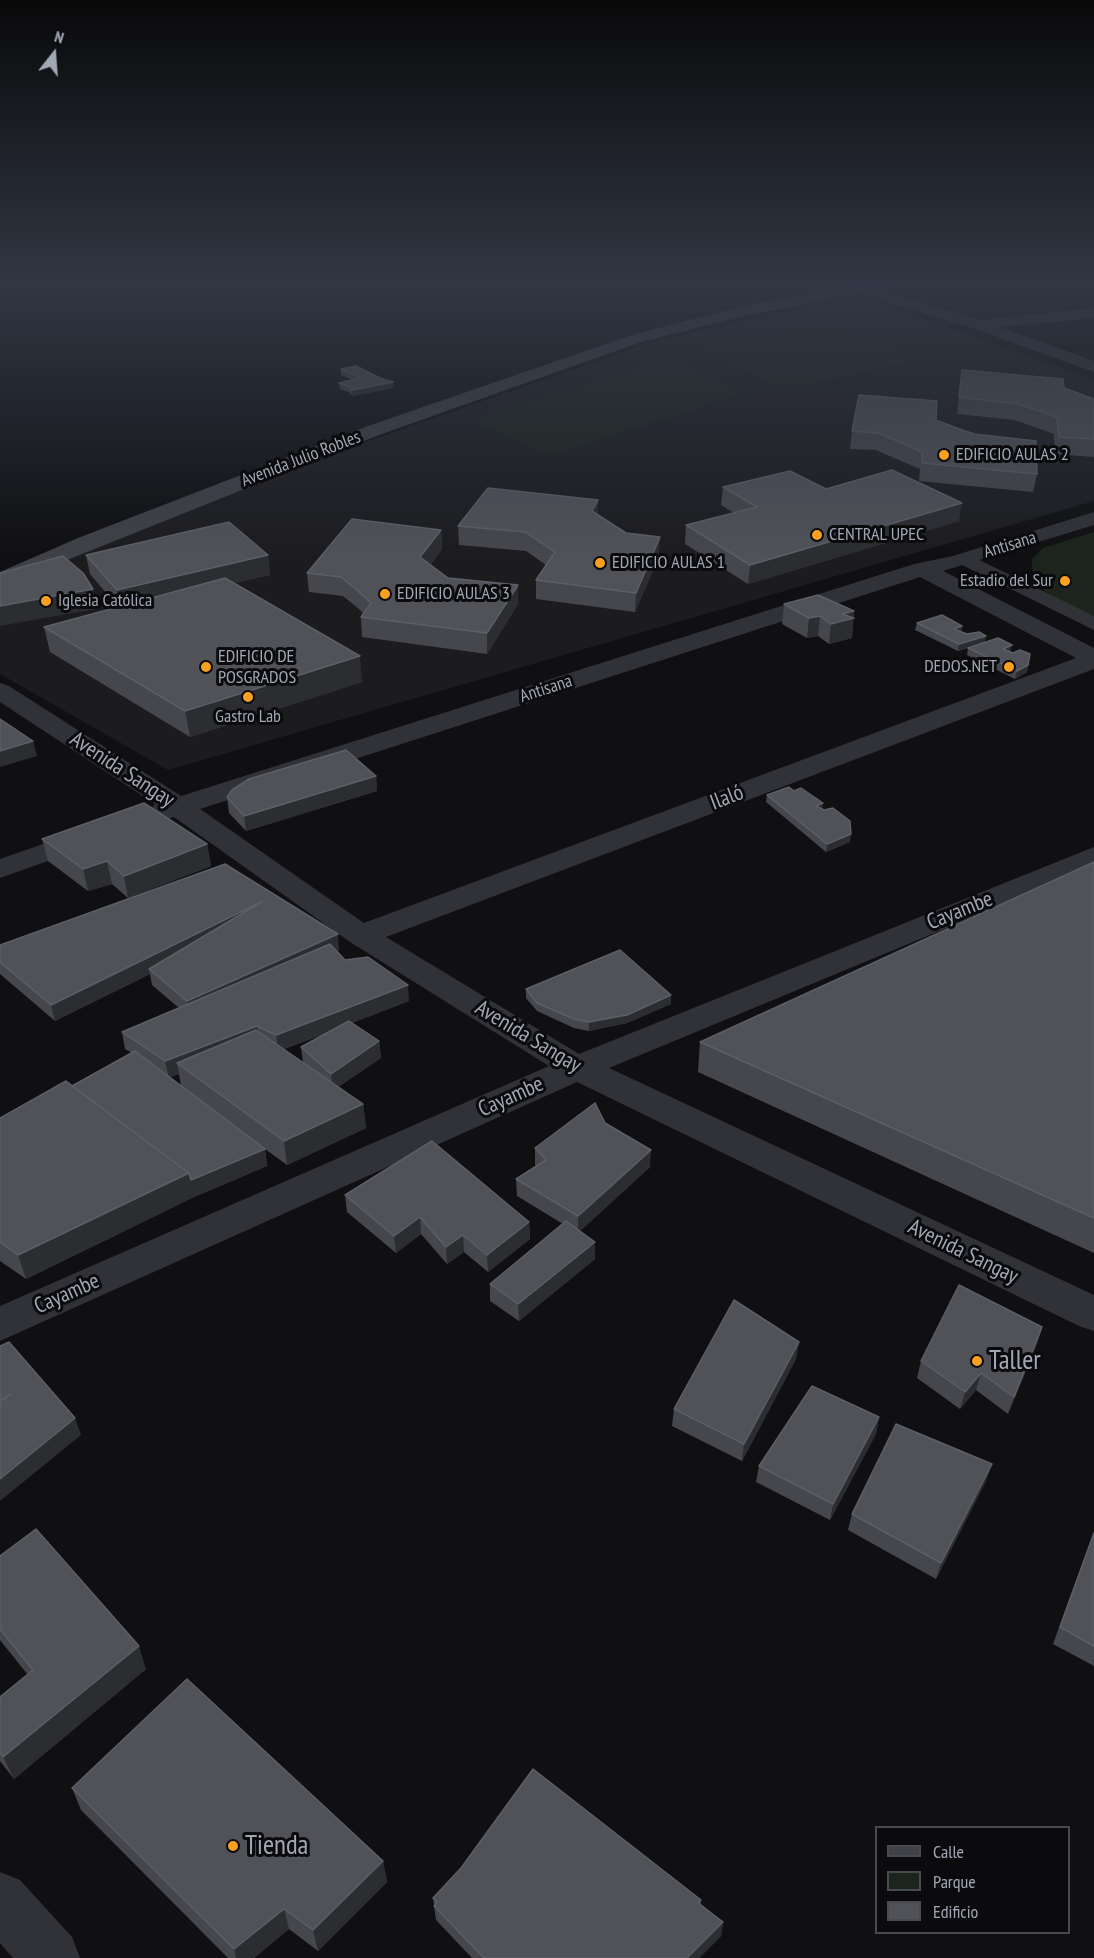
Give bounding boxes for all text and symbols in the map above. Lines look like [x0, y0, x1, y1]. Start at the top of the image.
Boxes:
north arrow [24, 24, 84, 84]
text: N [52, 26, 66, 48]
street label: Avenida Julio Robles [238, 426, 364, 492]
place label: EDIFICIO AULAS 2 [956, 444, 1069, 466]
marker: EDIFICIO AULAS 2 [937, 448, 951, 462]
place label: CENTRAL UPEC [829, 524, 924, 546]
street label: Antisana [981, 527, 1039, 563]
marker: CENTRAL UPEC [810, 528, 824, 542]
place label: EDIFICIO AULAS 1 [612, 552, 725, 574]
marker: EDIFICIO AULAS 1 [593, 556, 607, 570]
place label: Estadio del Sur [960, 570, 1053, 592]
marker: Estadio del Sur [1058, 574, 1072, 588]
place label: EDIFICIO AULAS 3 [397, 583, 510, 605]
marker: EDIFICIO AULAS 3 [378, 587, 392, 601]
place label: Iglesia Católica [58, 590, 152, 612]
marker: Iglesia Católica [39, 594, 53, 608]
place label: EDIFICIO DE POSGRADOS [218, 646, 296, 688]
place label: DEDOS.NET [924, 656, 997, 678]
marker: EDIFICIO DE POSGRADOS [199, 660, 213, 674]
marker: DEDOS.NET [1002, 660, 1016, 674]
street label: Antisana [517, 670, 575, 708]
marker: Gastro Lab [241, 690, 255, 704]
place label: Gastro Lab [215, 706, 281, 728]
street label: Avenida Sangay [65, 726, 179, 814]
street label: Ilaló [707, 780, 747, 816]
street label: Cayambe [923, 886, 997, 936]
street label: Avenida Sangay [470, 995, 586, 1079]
street label: Cayambe [474, 1071, 548, 1123]
street label: Avenida Sangay [904, 1214, 1022, 1290]
street label: Cayambe [30, 1268, 104, 1320]
place label: Taller [989, 1345, 1041, 1377]
marker: Taller [970, 1354, 984, 1368]
legend [875, 1826, 1070, 1934]
place label: Tienda [245, 1830, 308, 1862]
marker: Tienda [226, 1839, 240, 1853]
text: Calle [933, 1840, 964, 1863]
text: Parque [933, 1870, 976, 1893]
text: Edificio [933, 1900, 978, 1923]

